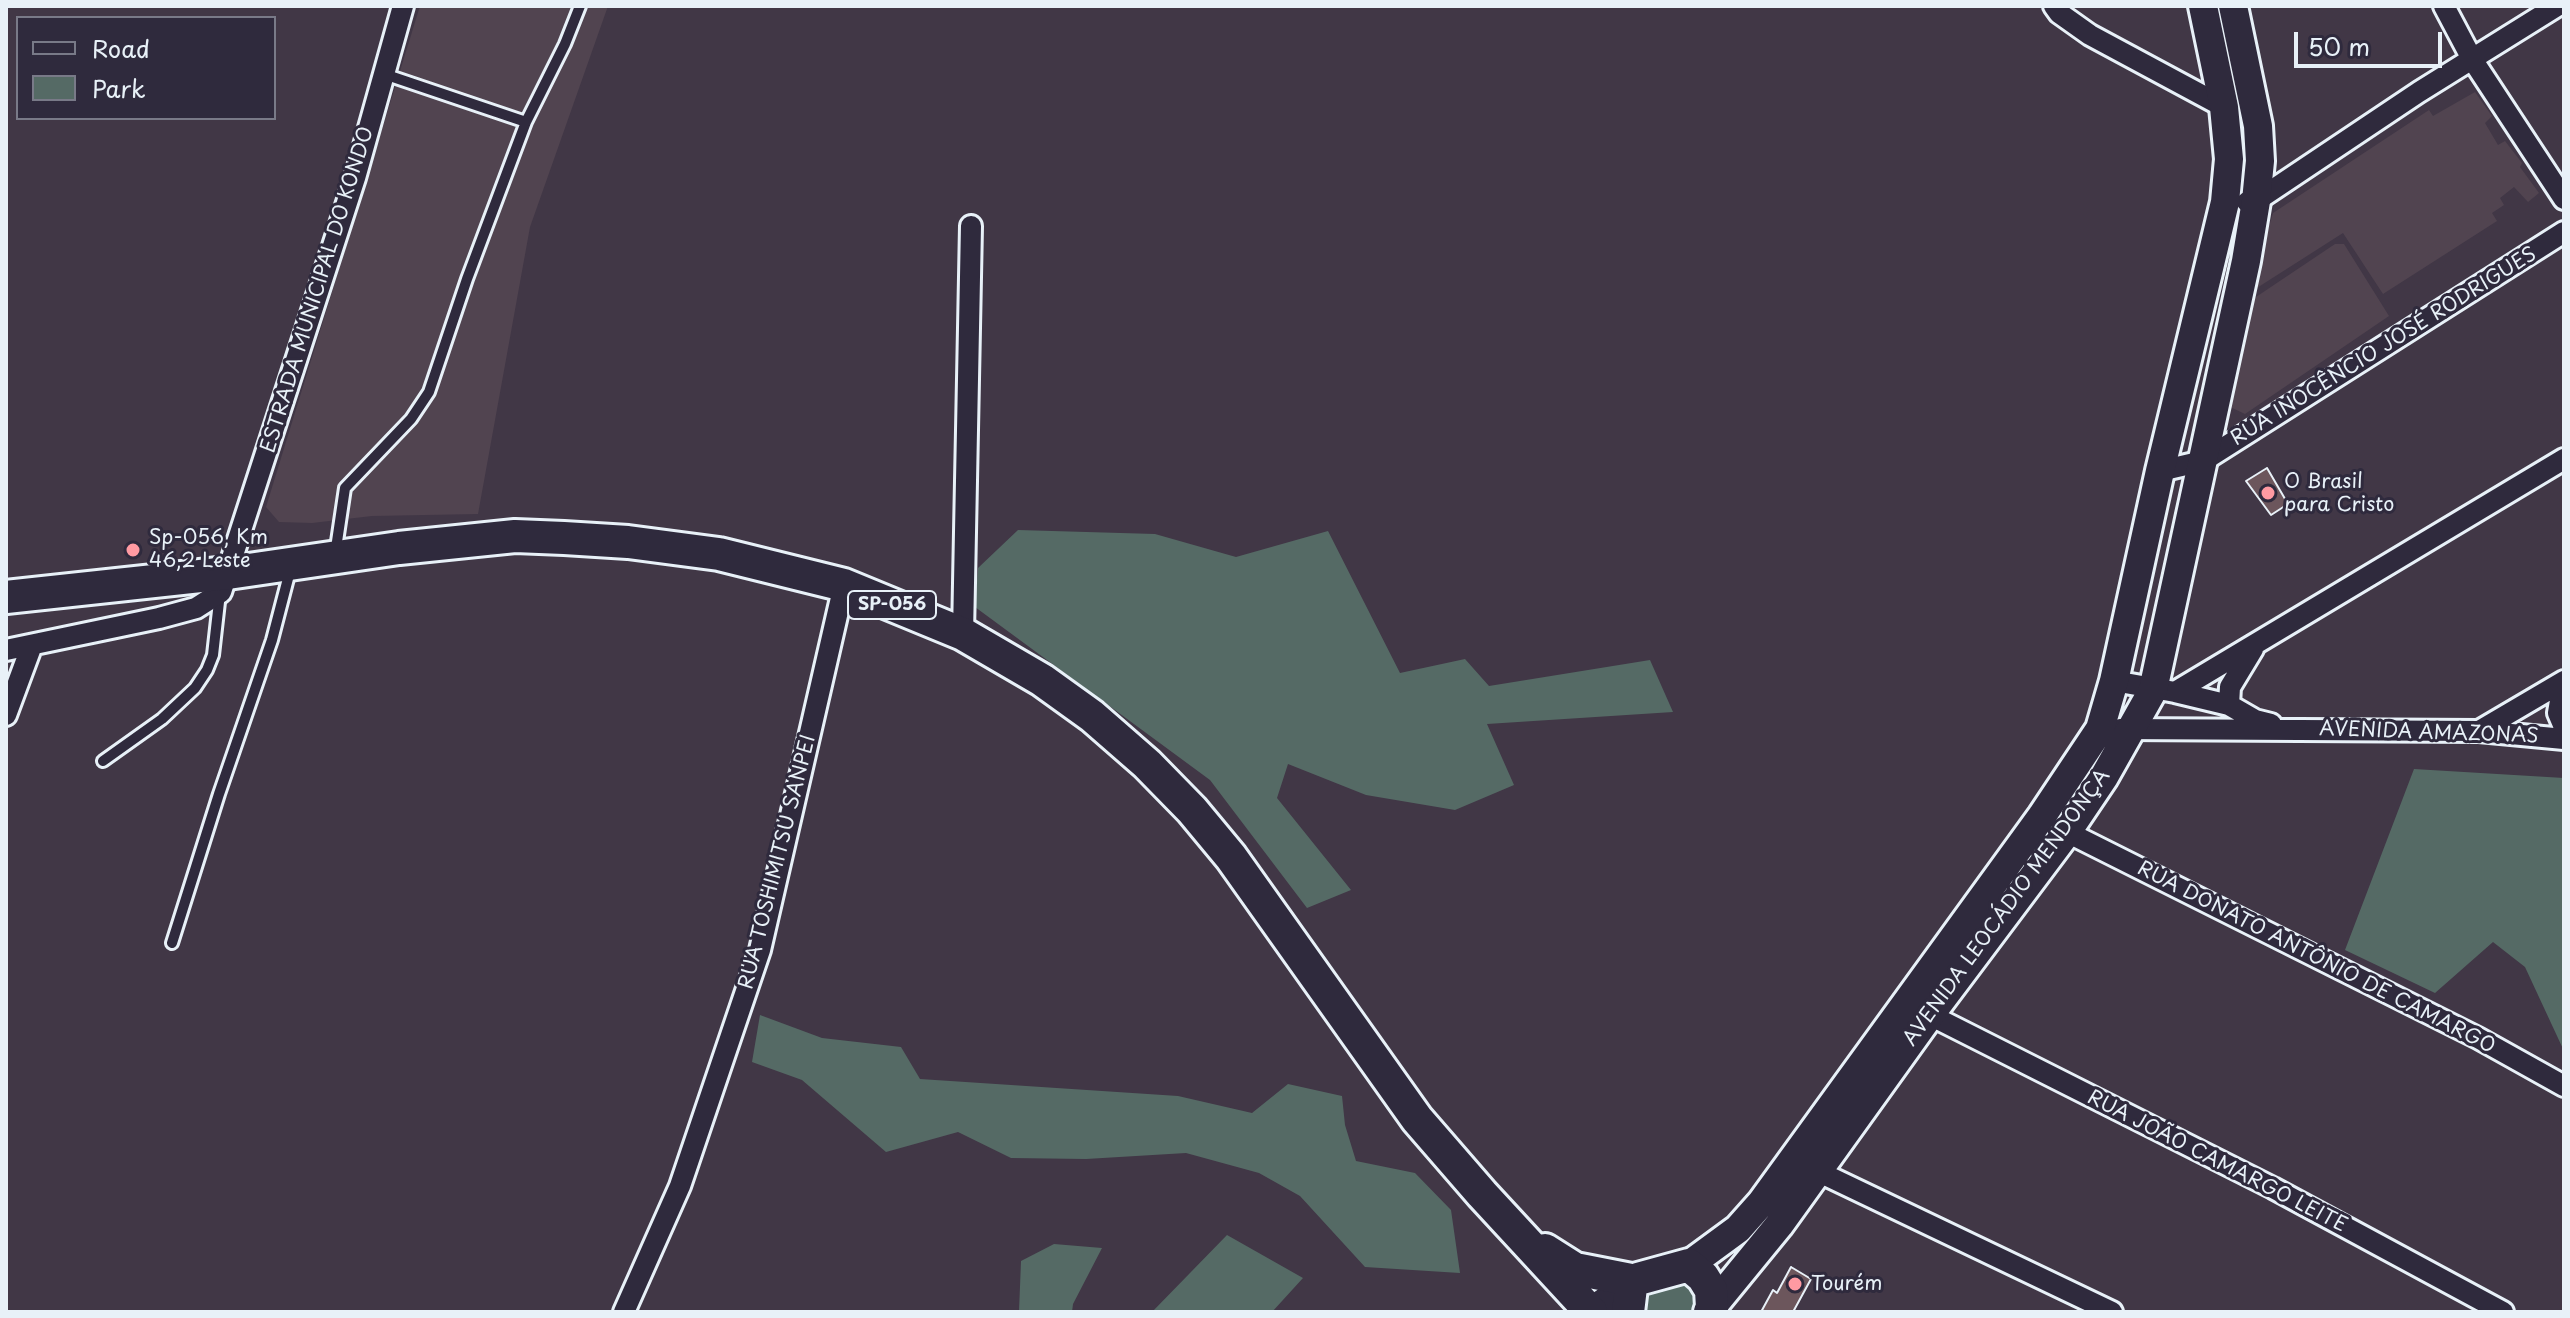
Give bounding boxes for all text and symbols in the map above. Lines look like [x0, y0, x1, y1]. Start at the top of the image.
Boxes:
legend [16, 16, 276, 120]
scale bar [2298, 16, 2446, 66]
text: 50 m [2308, 28, 2370, 64]
text: Road [92, 30, 150, 66]
text: Park [92, 70, 146, 106]
street label: ESTRADA MUNICIPAL DO KONDO [257, 124, 379, 456]
street label: RUA INOCÊNCIO JOSÉ RODRIGUES [2227, 242, 2541, 452]
place label: O Brasil para Cristo [2284, 470, 2394, 517]
marker: O Brasil para Cristo [2259, 484, 2277, 502]
place label: Sp-056, Km 46,2 Leste [149, 526, 268, 573]
marker: Sp-056, Km 46,2 Leste [124, 541, 142, 559]
road number: SP-056 [848, 591, 936, 619]
street label: AVENIDA AMAZONAS [2319, 717, 2539, 749]
street label: RUA TOSHIMITSU SANPEI [735, 732, 821, 992]
street label: AVENIDA LEOCÁDIO MENDONÇA [1899, 765, 2115, 1051]
street label: RUA DONATO ANTÔNIO DE CAMARGO [2133, 857, 2499, 1059]
street label: RUA JOÃO CAMARGO LEITE [2083, 1086, 2351, 1238]
place label: Tourém [1811, 1272, 1882, 1296]
marker: Tourém [1786, 1275, 1804, 1293]

